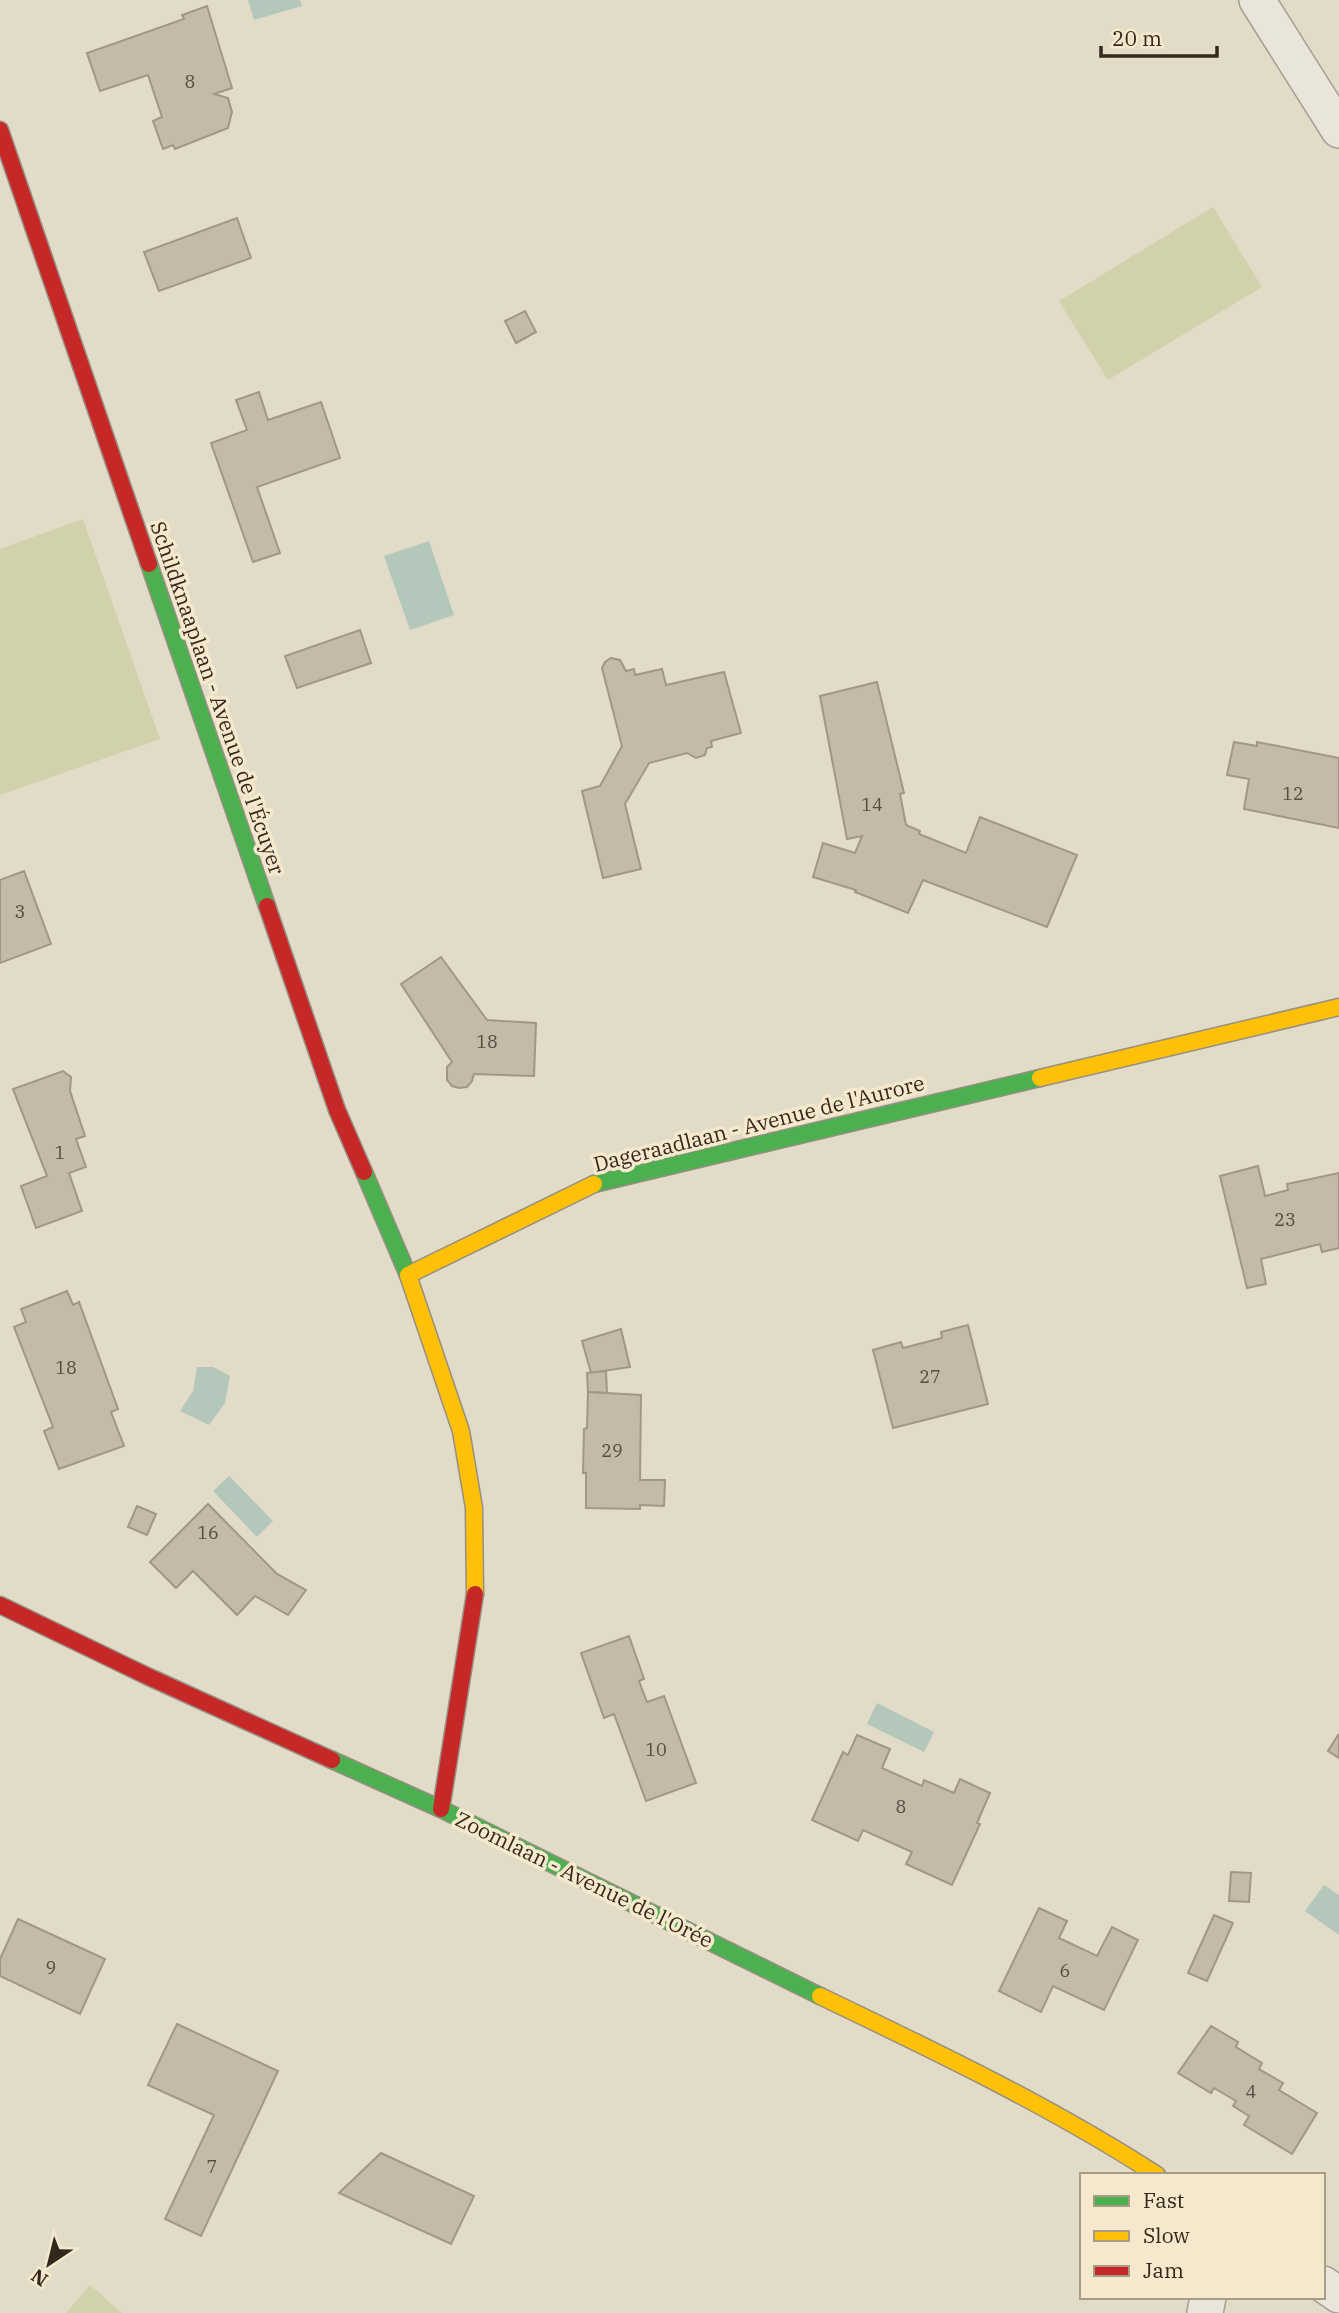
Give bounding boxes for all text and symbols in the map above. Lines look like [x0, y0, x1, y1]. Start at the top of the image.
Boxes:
scale bar [1101, 14, 1216, 58]
text: 20 m [1112, 24, 1162, 52]
house number: 8 [185, 70, 195, 93]
street label: Schildknaaplaan - Avenue de l'Écuyer [144, 517, 292, 879]
house number: 12 [1282, 782, 1304, 805]
house number: 14 [861, 793, 883, 816]
house number: 3 [15, 900, 25, 923]
house number: 18 [476, 1030, 498, 1053]
street label: Dageraadlaan - Avenue de l'Aurore [590, 1068, 927, 1178]
house number: 1 [55, 1141, 65, 1164]
house number: 23 [1274, 1208, 1296, 1231]
house number: 18 [55, 1356, 77, 1379]
house number: 27 [919, 1365, 941, 1388]
house number: 29 [601, 1439, 623, 1462]
house number: 16 [197, 1521, 219, 1544]
house number: 10 [645, 1738, 667, 1761]
house number: 8 [896, 1795, 906, 1818]
street label: Zoomlaan - Avenue de l'Orée [451, 1804, 718, 1954]
house number: 9 [46, 1956, 56, 1979]
house number: 6 [1060, 1959, 1070, 1982]
house number: 4 [1246, 2080, 1256, 2103]
house number: 7 [207, 2155, 217, 2178]
legend [1080, 2173, 1325, 2299]
text: Fast [1143, 2186, 1184, 2214]
text: Slow [1143, 2221, 1190, 2249]
north arrow [14, 2229, 84, 2299]
text: Jam [1143, 2256, 1184, 2284]
text: N [26, 2264, 52, 2292]

